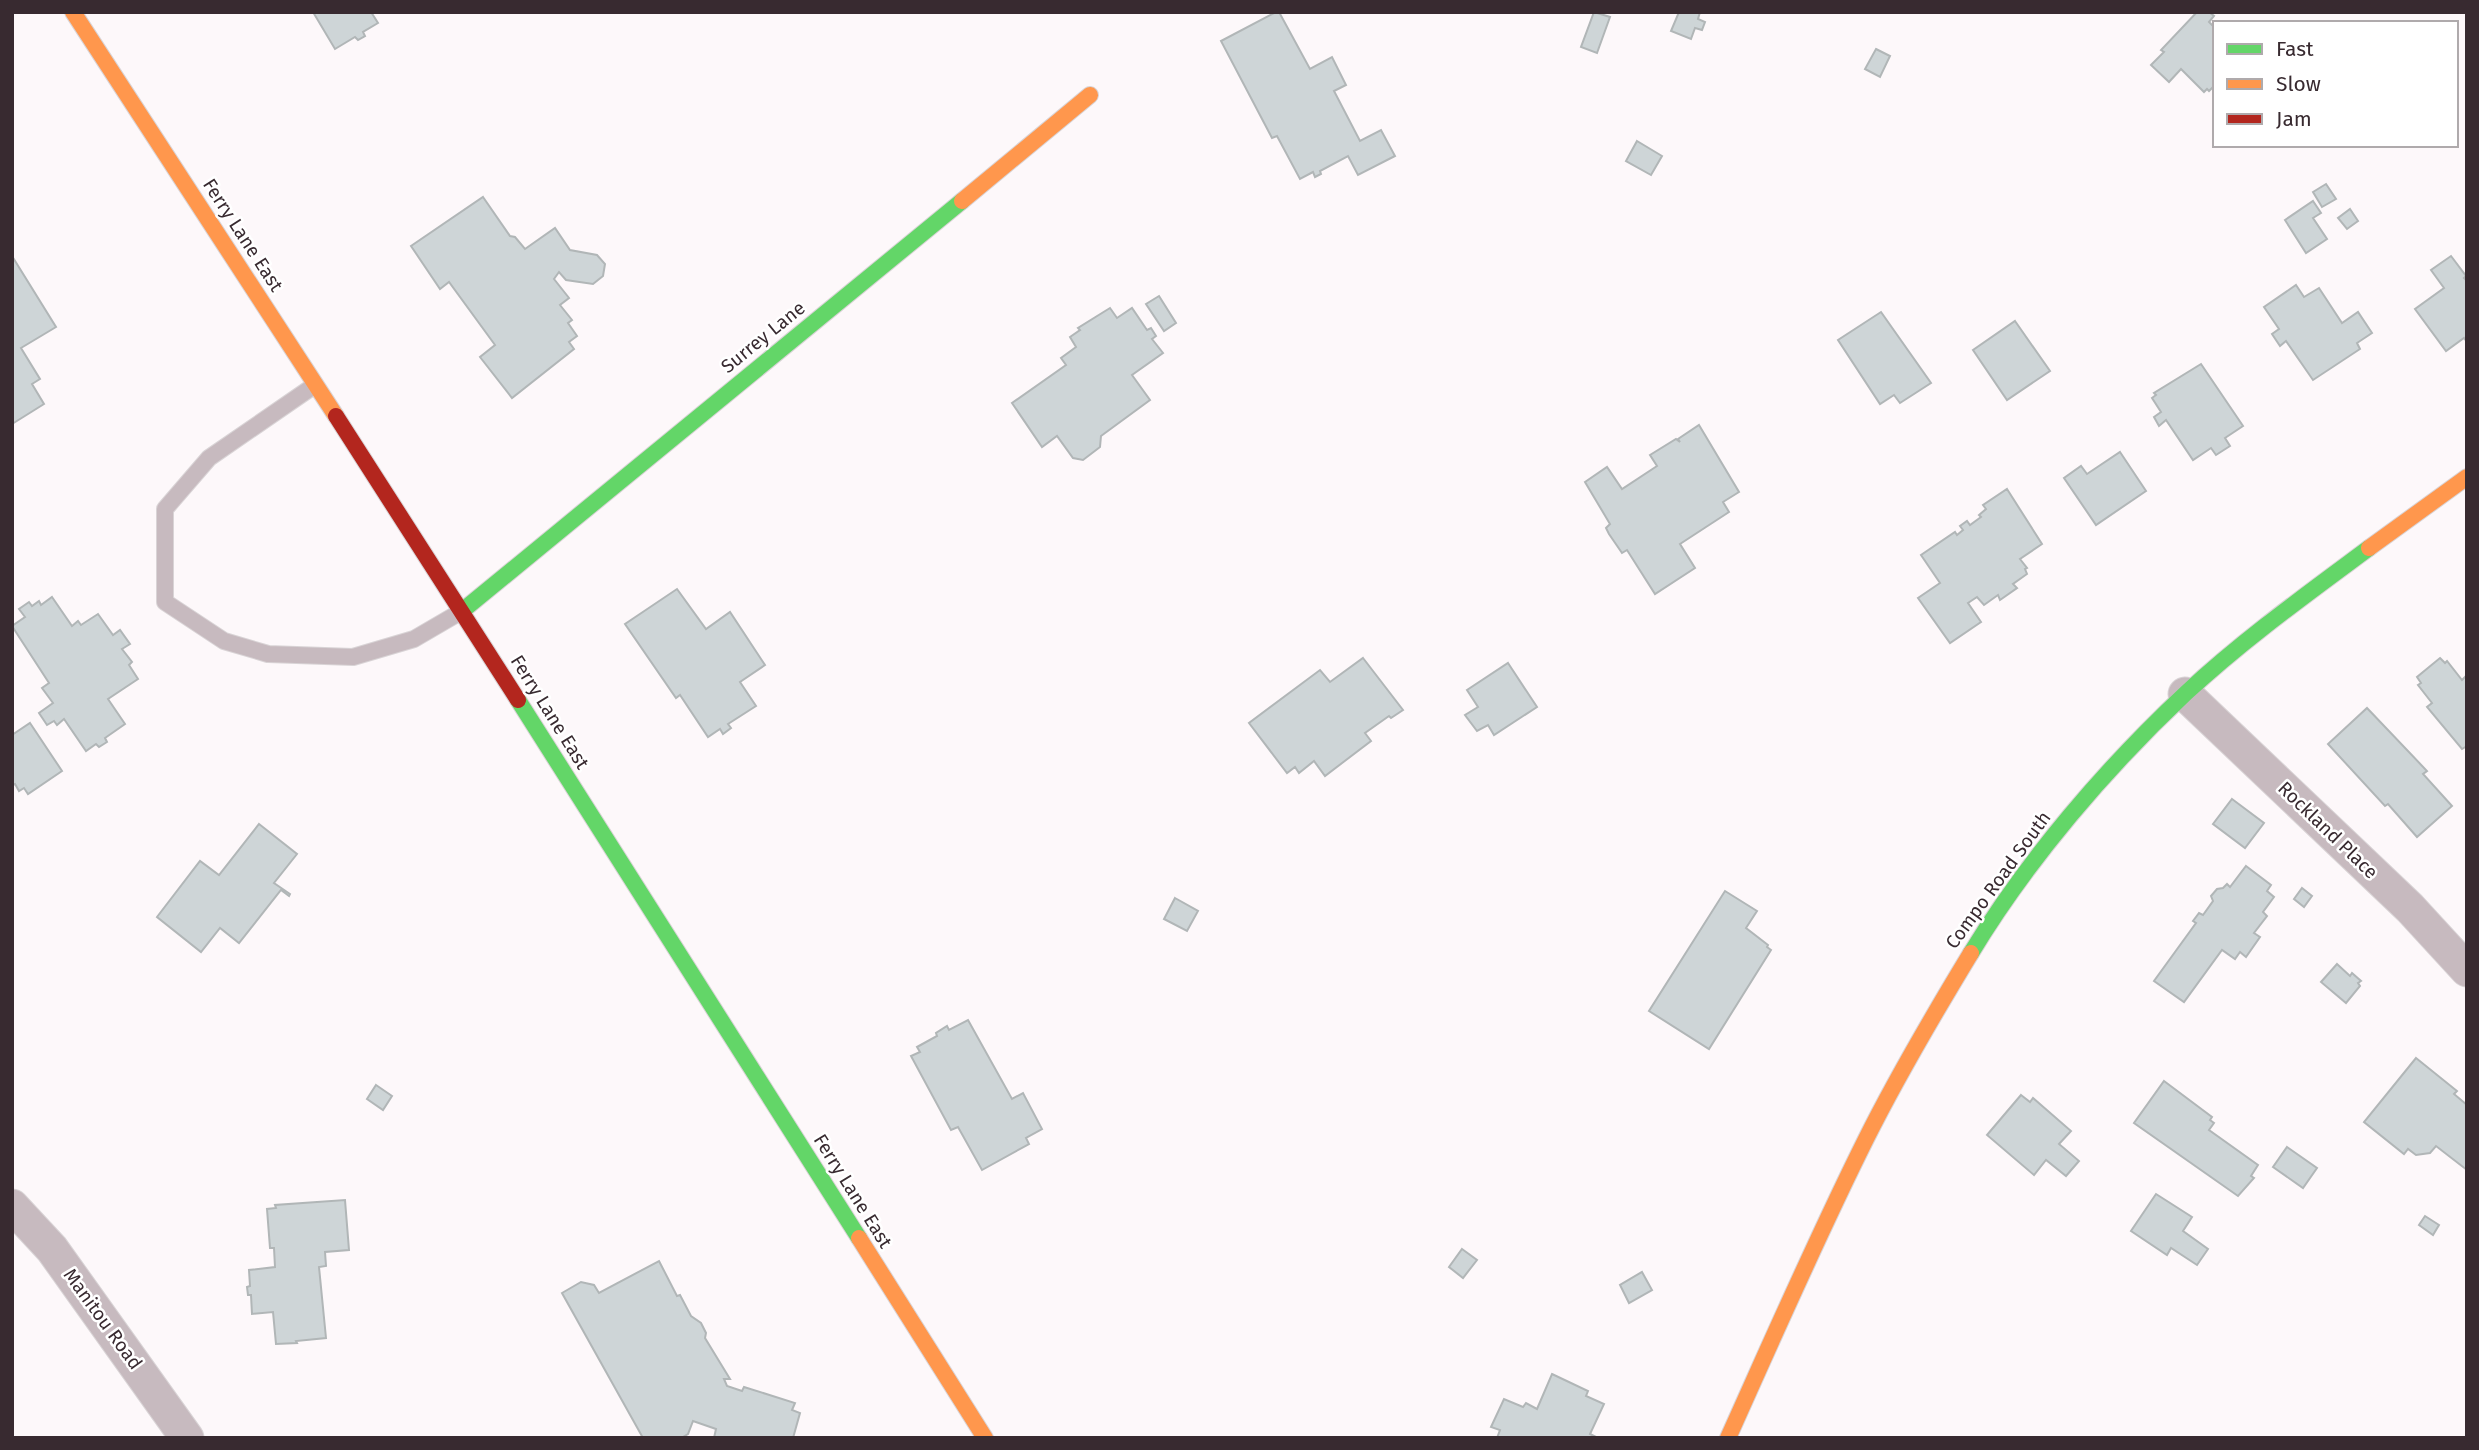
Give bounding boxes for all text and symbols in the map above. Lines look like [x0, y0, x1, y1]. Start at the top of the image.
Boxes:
legend [2213, 21, 2458, 147]
text: Fast [2276, 36, 2314, 62]
text: Slow [2276, 71, 2321, 97]
text: Jam [2276, 106, 2312, 132]
street label: Ferry Lane East [198, 174, 288, 296]
street label: Surrey Lane [716, 296, 810, 378]
street label: Ferry Lane East [506, 651, 594, 773]
street label: Rockland Place [2273, 777, 2383, 883]
street label: Compo Road South [1940, 807, 2056, 953]
street label: Ferry Lane East [809, 1130, 897, 1252]
street label: Manitou Road [59, 1264, 147, 1374]

